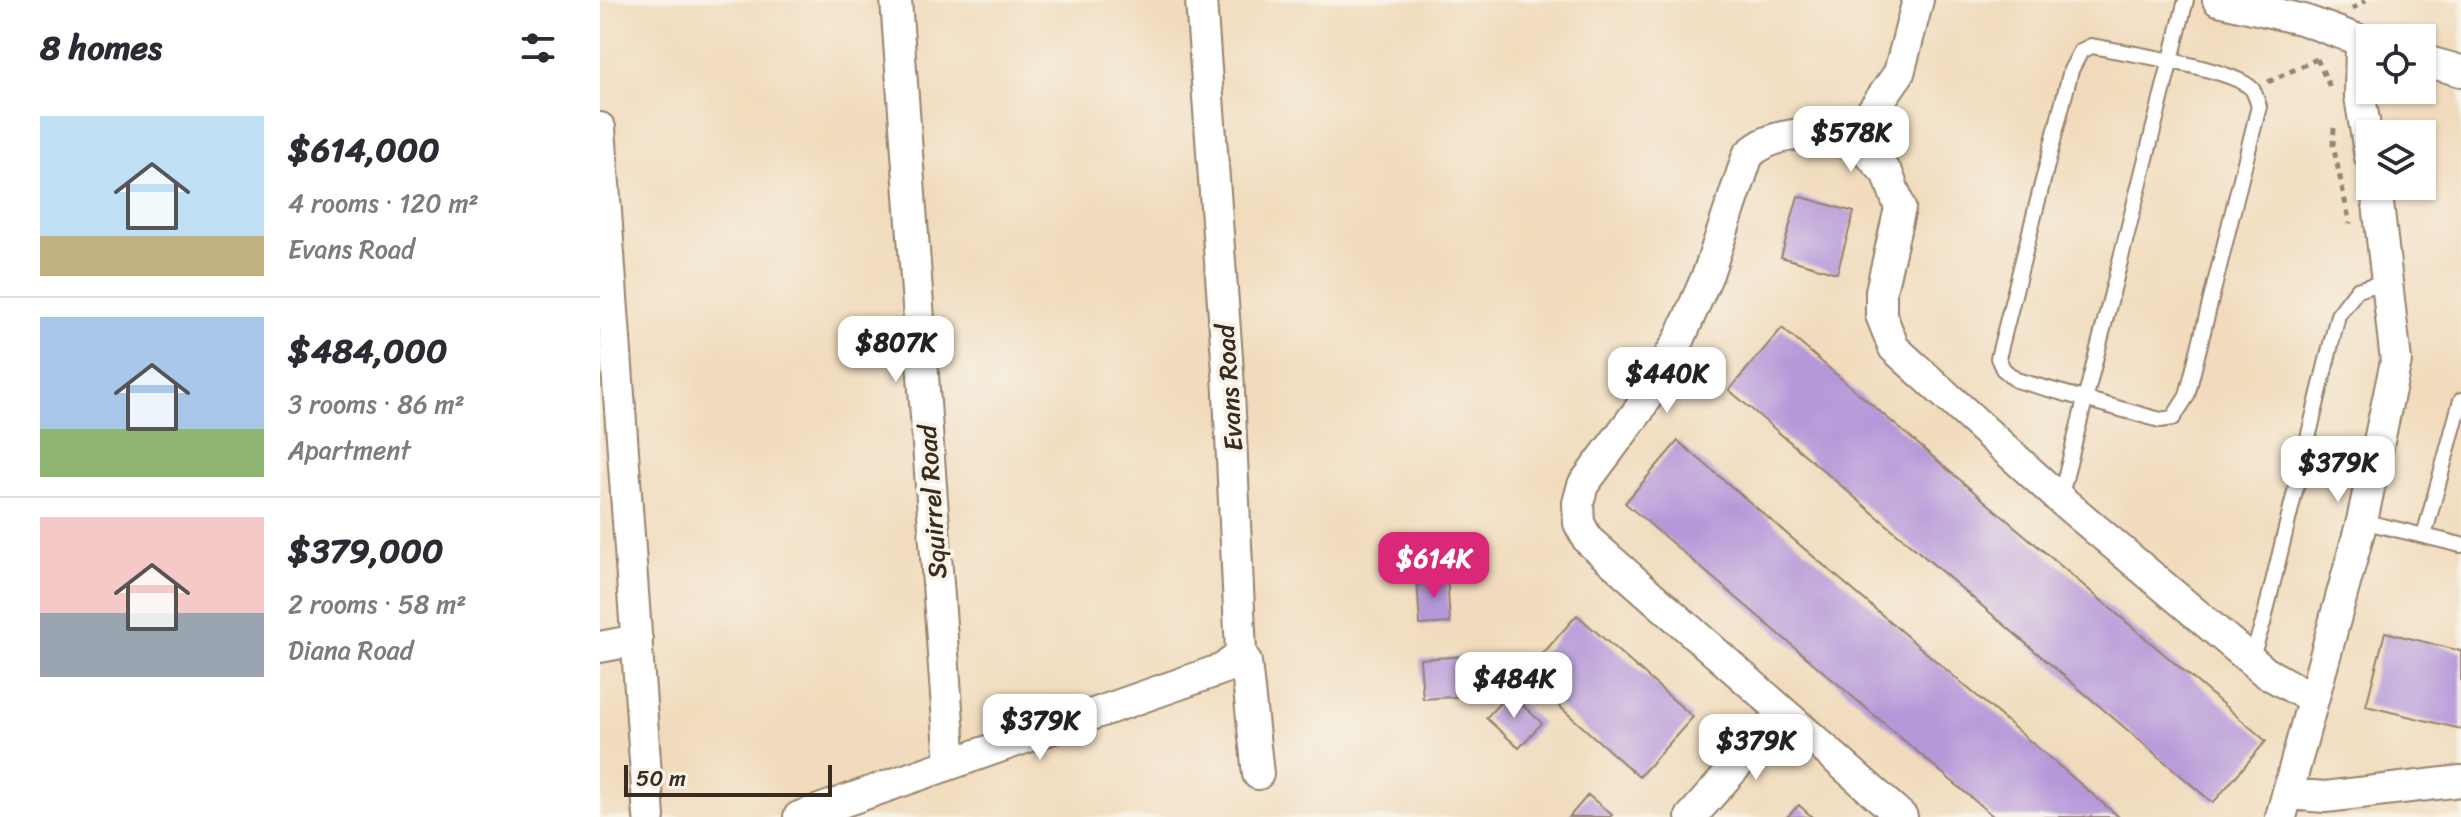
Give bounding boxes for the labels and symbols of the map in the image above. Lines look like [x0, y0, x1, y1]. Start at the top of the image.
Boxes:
pin: $578K [1795, 106, 1907, 174]
pin: $807K [840, 316, 952, 384]
street label: Evans Road [1201, 321, 1256, 453]
pin: $440K [1611, 347, 1723, 415]
street label: Squirrel Road [904, 421, 960, 580]
pin: $379K [2282, 436, 2394, 504]
pin: $614K [1378, 532, 1490, 600]
pin: $484K [1458, 652, 1570, 720]
pin: $379K [984, 694, 1096, 762]
pin: $379K [1700, 714, 1812, 782]
scale bar [624, 761, 832, 797]

